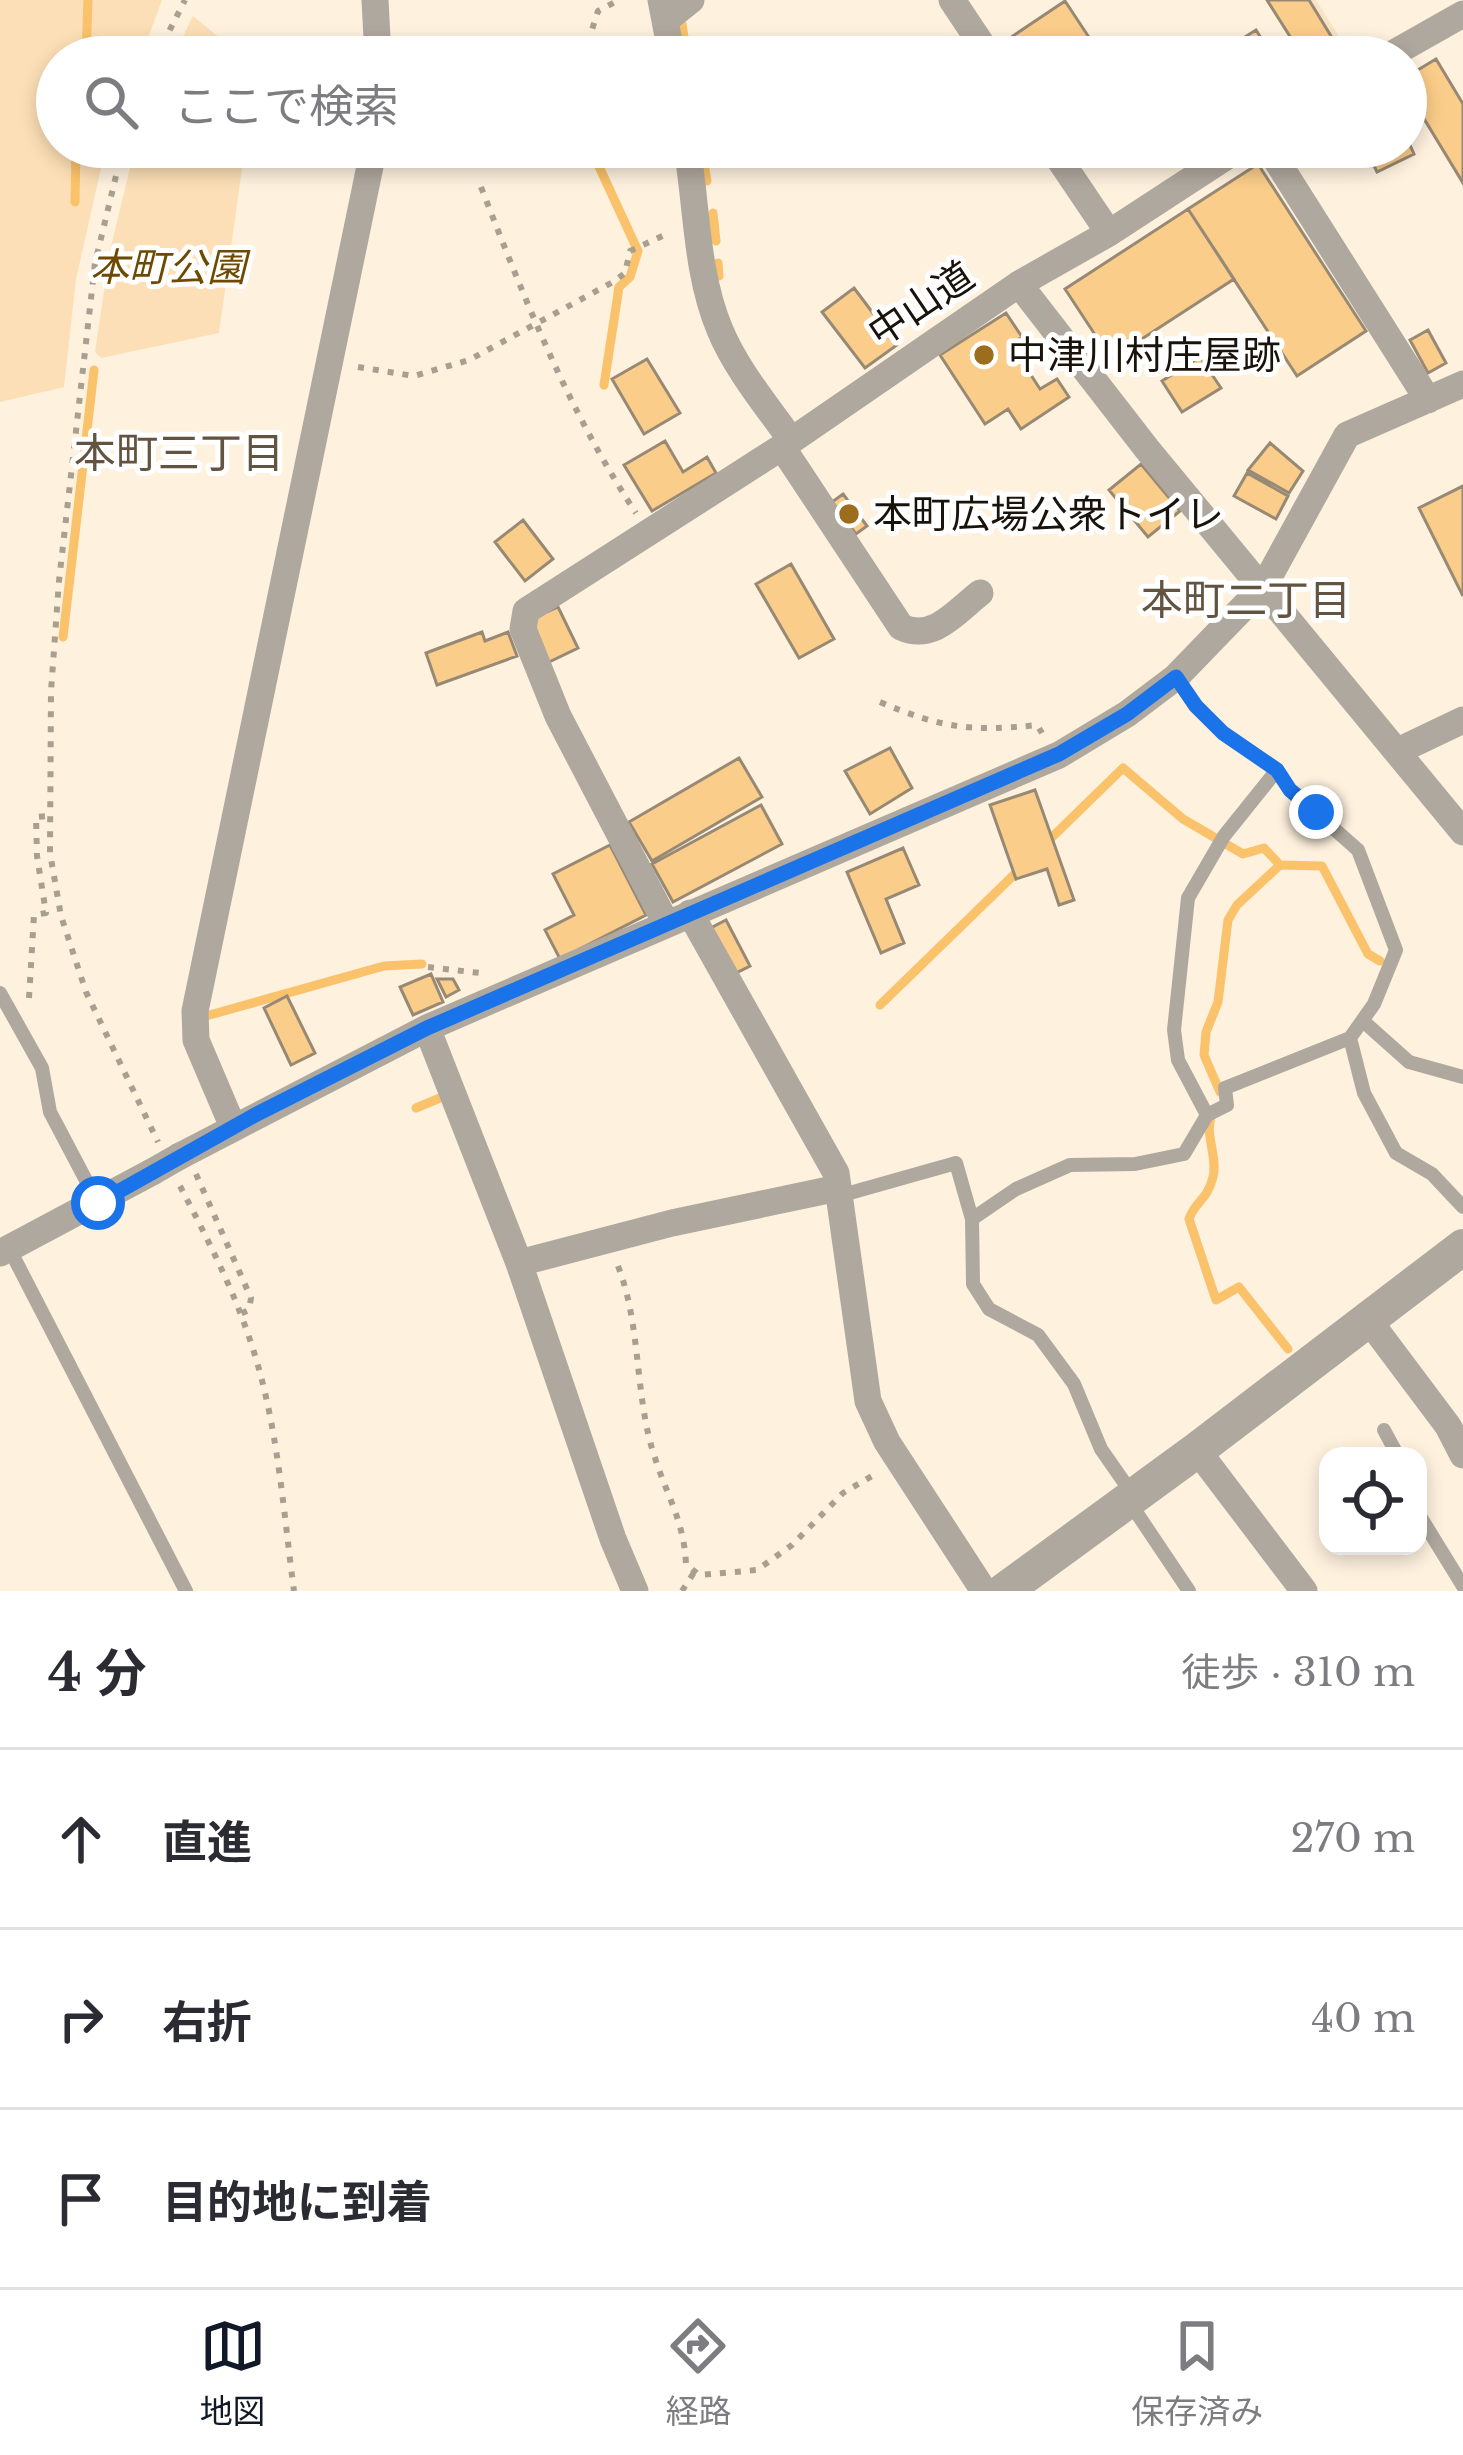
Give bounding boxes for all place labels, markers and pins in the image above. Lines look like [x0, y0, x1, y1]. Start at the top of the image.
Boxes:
place label: 中津川村庄屋跡 [1008, 331, 1281, 380]
marker: 中津川村庄屋跡 [971, 342, 997, 368]
place label: 本町広場公衆トイレ [873, 490, 1224, 539]
marker: 本町広場公衆トイレ [836, 501, 862, 527]

